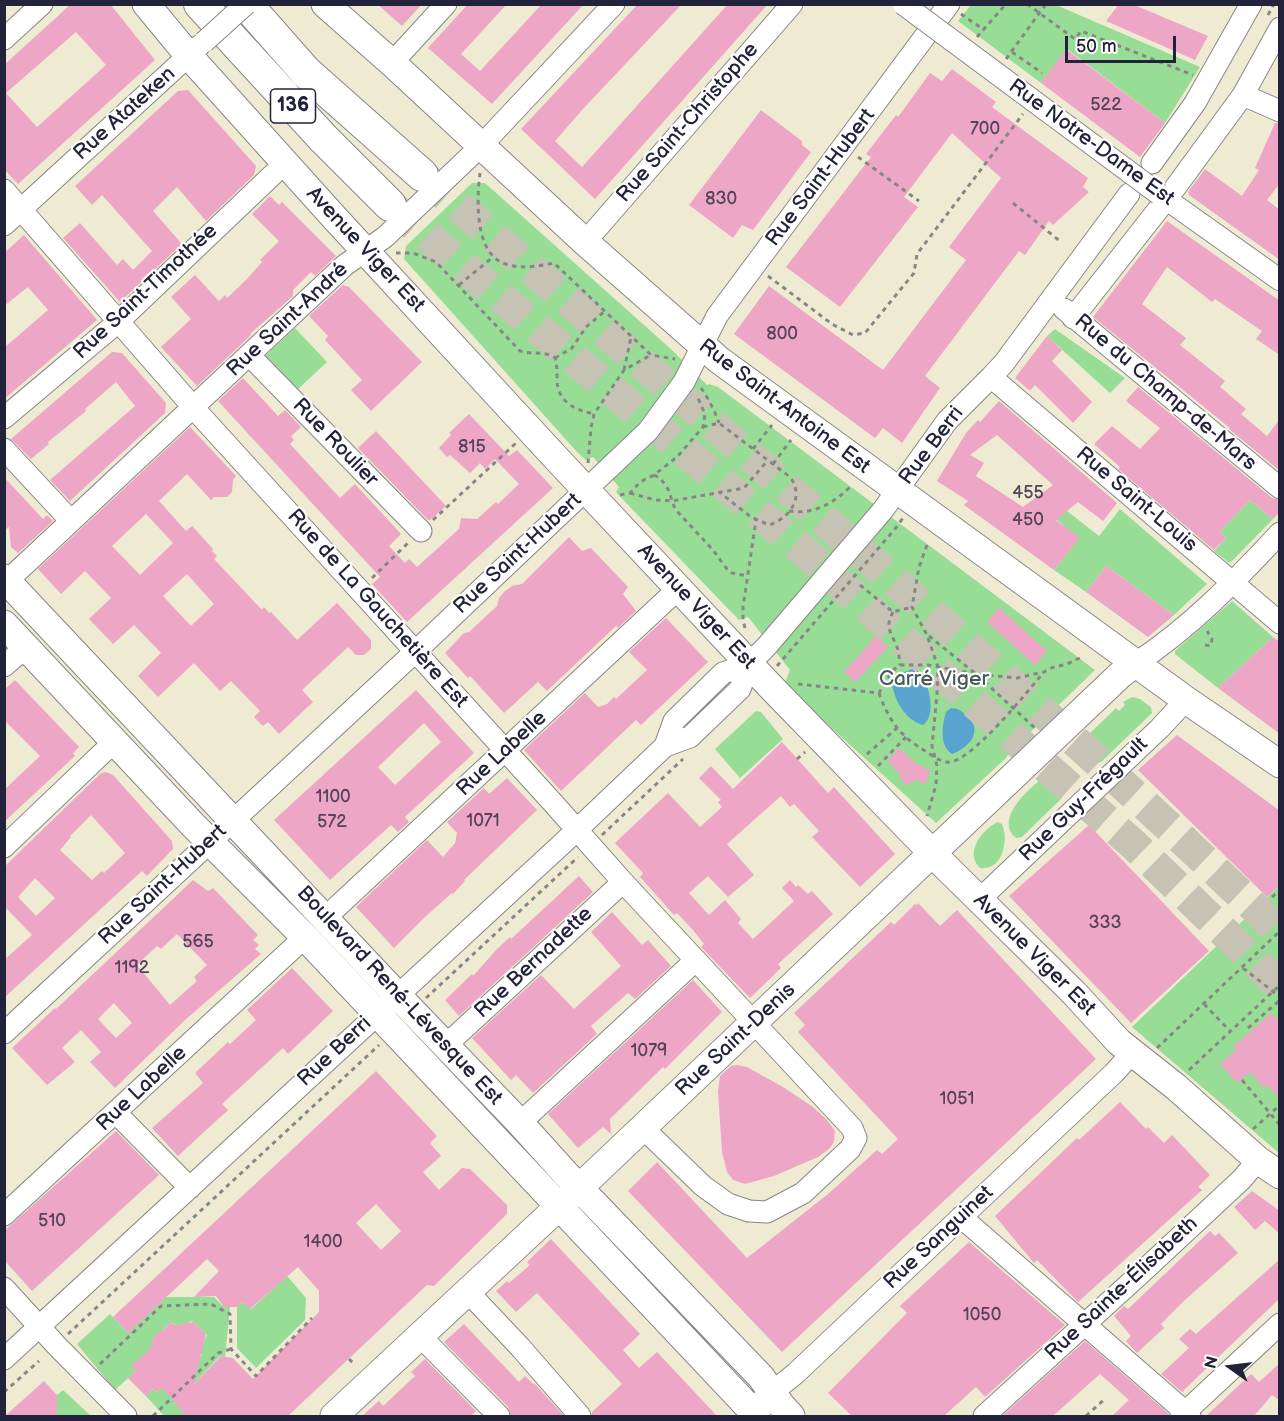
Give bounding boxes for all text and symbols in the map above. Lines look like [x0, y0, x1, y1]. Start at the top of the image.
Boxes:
scale bar [1068, 24, 1179, 62]
text: 50 m [1076, 36, 1117, 57]
street label: Rue Saint-Christophe [612, 38, 764, 208]
street label: Rue Atateken [69, 62, 181, 166]
street label: Rue Notre-Dame Est [1003, 74, 1179, 212]
road number: 136 [270, 89, 316, 123]
house number: 522 [1090, 94, 1122, 116]
street label: Rue Saint-Hubert [761, 104, 881, 252]
house number: 700 [970, 118, 1000, 140]
street label: Avenue Viger Est [300, 182, 430, 318]
house number: 830 [705, 188, 737, 210]
street label: Rue Saint-Timothée [69, 219, 223, 365]
street label: Rue Saint-André [222, 257, 354, 383]
street label: Rue du Champ-de-Mars [1069, 309, 1261, 477]
house number: 800 [766, 323, 798, 345]
street label: Rue Saint-Antoine Est [693, 334, 875, 480]
street label: Rue Roulier [287, 394, 383, 492]
street label: Rue Berri [894, 402, 970, 490]
house number: 815 [458, 436, 486, 458]
street label: Rue Saint-Louis [1070, 442, 1202, 558]
house number: 455 [1012, 482, 1044, 504]
street label: Rue Saint-Hubert [449, 488, 587, 620]
street label: Rue de La Gauchetière Est [281, 505, 473, 713]
house number: 450 [1012, 509, 1044, 531]
street label: Avenue Viger Est [631, 539, 761, 675]
park label: Carré Viger [879, 667, 989, 693]
street label: Rue Labelle [452, 706, 552, 802]
street label: Rue Guy-Frégault [1015, 732, 1153, 868]
house number: 1100 [315, 786, 351, 808]
house number: 1071 [466, 810, 500, 832]
house number: 572 [317, 811, 347, 833]
street label: Rue Saint-Hubert [94, 819, 232, 951]
street label: Boulevard René-Lévesque Est [291, 881, 507, 1111]
street label: Avenue Viger Est [968, 889, 1100, 1021]
street label: Rue Bernadette [470, 902, 598, 1024]
house number: 333 [1088, 912, 1122, 934]
house number: 565 [182, 931, 214, 953]
house number: 1192 [115, 957, 149, 979]
street label: Rue Saint-Denis [671, 978, 801, 1102]
street label: Rue Berri [293, 1012, 377, 1092]
house number: 1079 [631, 1040, 667, 1062]
street label: Rue Labelle [92, 1041, 192, 1137]
house number: 1051 [940, 1088, 974, 1110]
street label: Rue Sanguinet [879, 1181, 999, 1295]
house number: 510 [38, 1210, 66, 1232]
street label: Rue Sainte-Élisabeth [1040, 1212, 1204, 1366]
house number: 1400 [303, 1231, 343, 1253]
house number: 1050 [963, 1304, 1001, 1326]
north arrow [1200, 1337, 1260, 1397]
text: N [1201, 1354, 1223, 1371]

